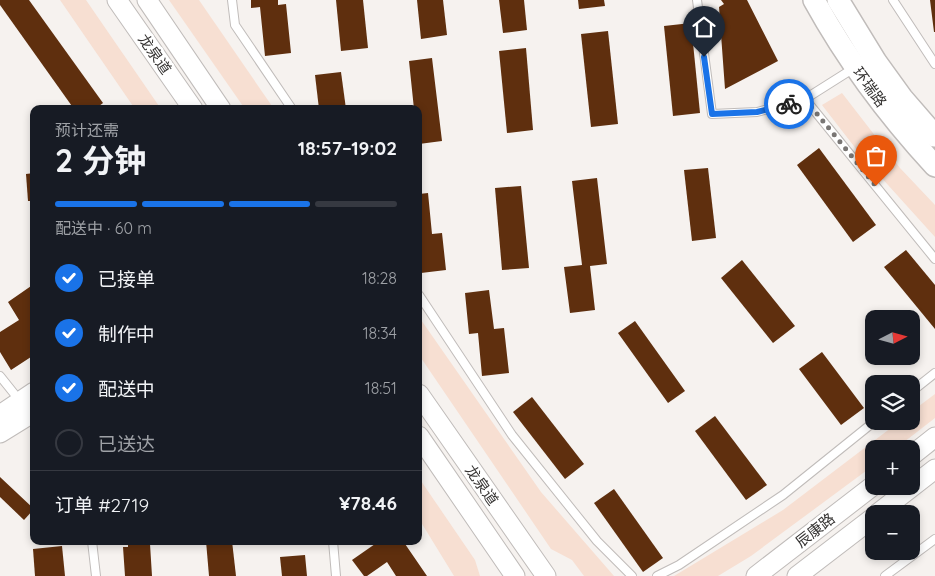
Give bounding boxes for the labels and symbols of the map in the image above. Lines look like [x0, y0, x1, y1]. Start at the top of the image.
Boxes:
pin [683, 6, 725, 57]
street label: 龙泉道 [134, 30, 176, 78]
street label: 环瑞路 [849, 63, 891, 111]
courier [764, 79, 814, 129]
pin [855, 135, 897, 186]
north arrow [865, 310, 920, 365]
street label: 龙泉道 [461, 461, 503, 509]
street label: 辰康路 [791, 509, 839, 551]

